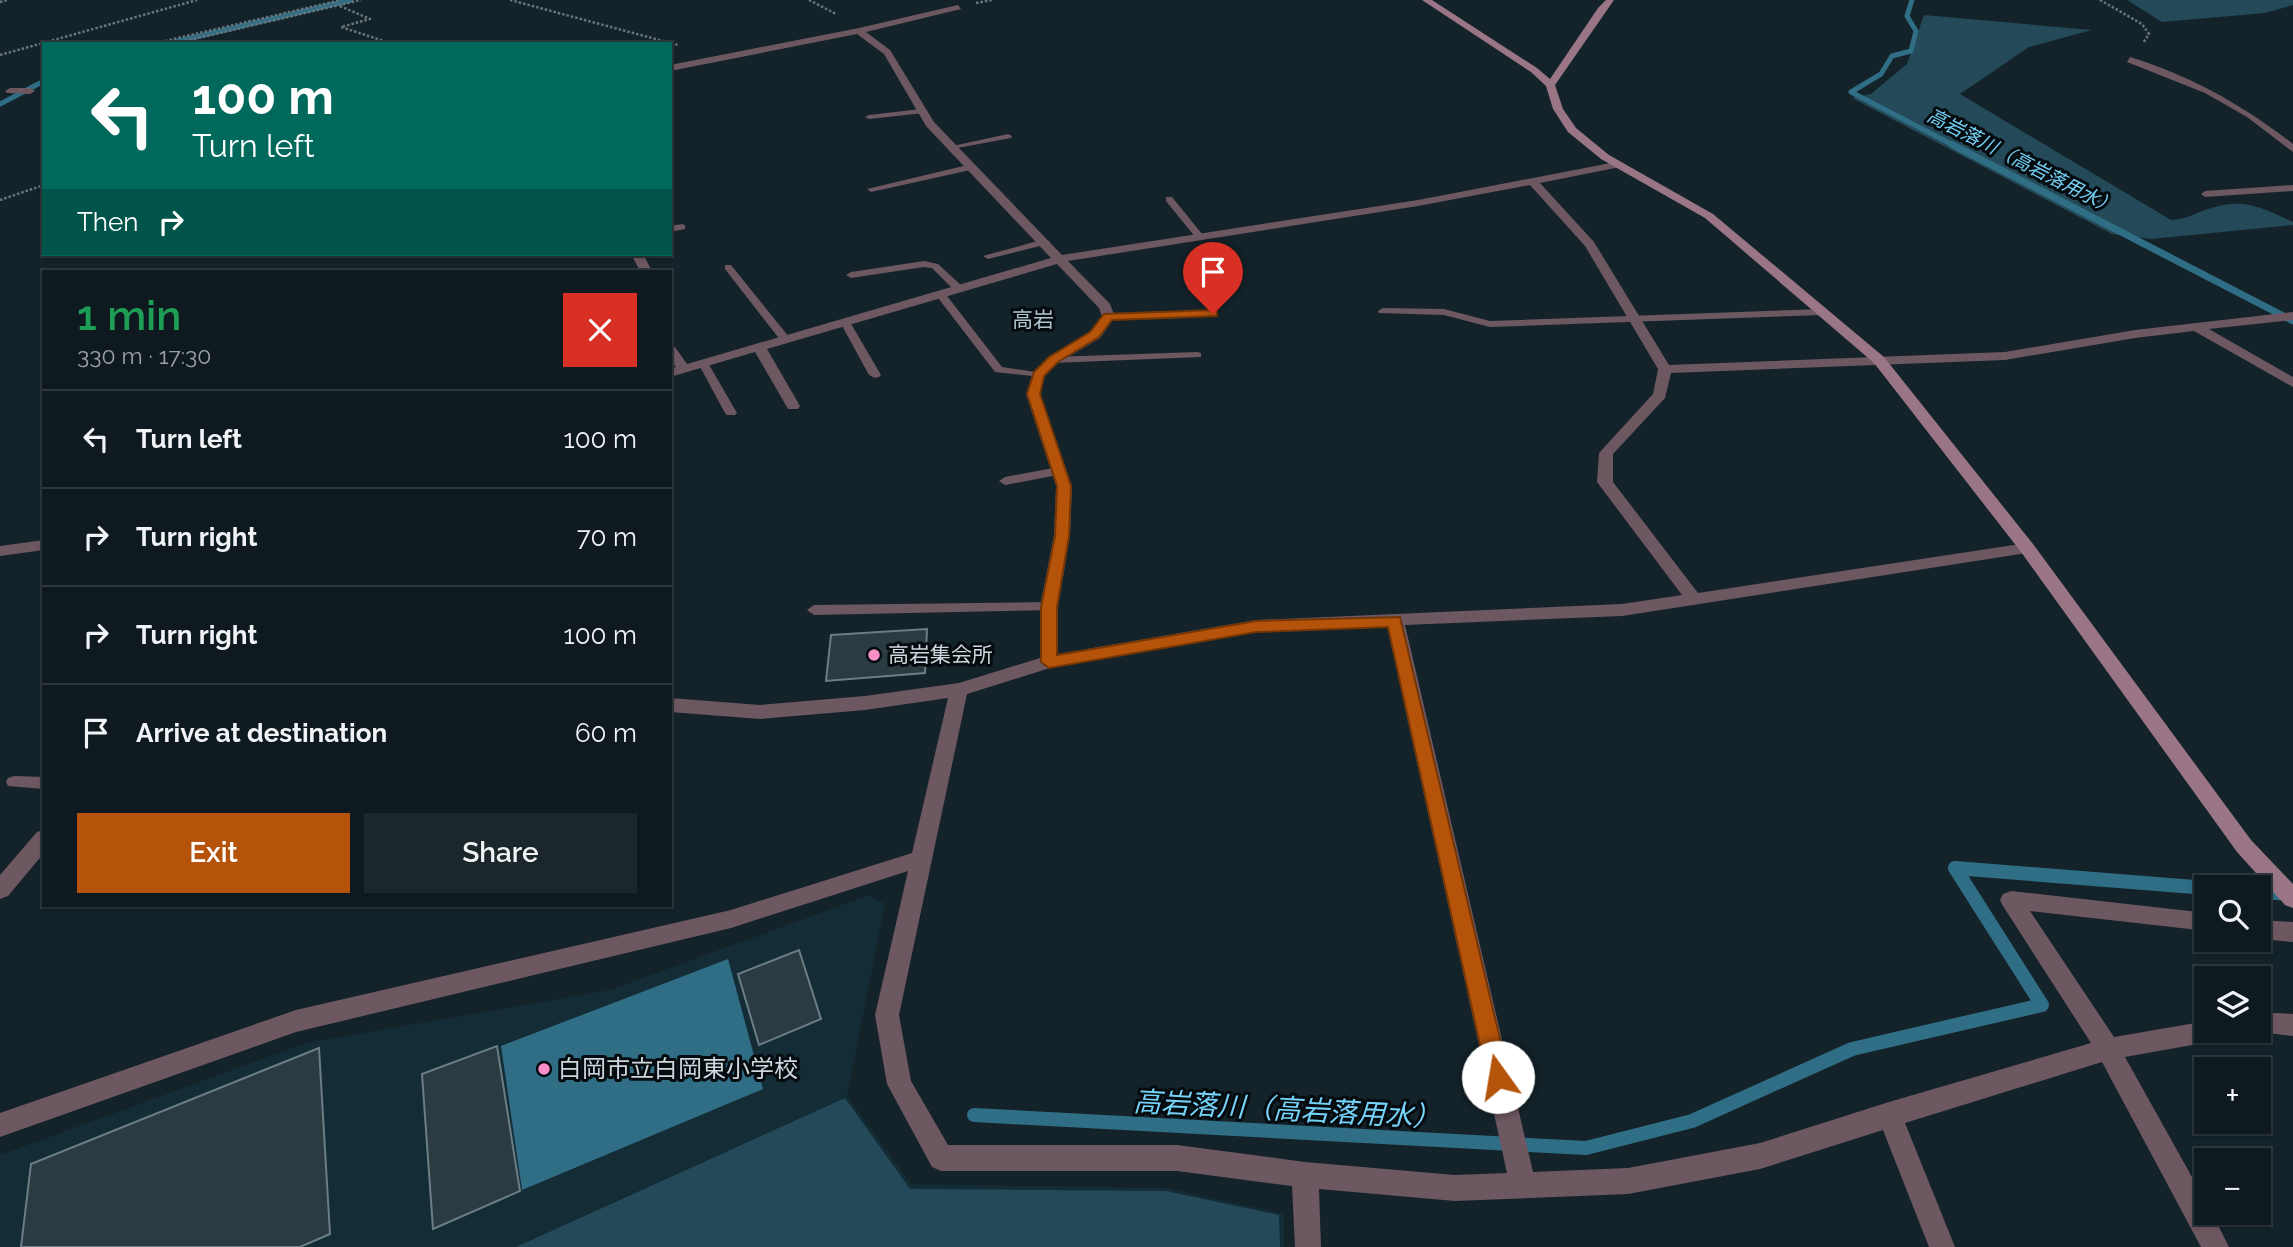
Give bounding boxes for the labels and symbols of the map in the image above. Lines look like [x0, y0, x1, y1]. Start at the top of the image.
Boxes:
water label: 高岩落川（高岩落用水） [1924, 104, 2120, 218]
pin [1183, 242, 1243, 314]
district label: 高岩 [1012, 307, 1054, 332]
place label: 高岩集会所 [888, 642, 993, 667]
marker: 高岩集会所 [866, 647, 882, 663]
position arrow [1461, 1040, 1535, 1114]
place label: 白岡市立白岡東小学校 [558, 1054, 798, 1083]
marker: 白岡市立白岡東小学校 [536, 1061, 552, 1077]
water label: 高岩落川（高岩落用水） [1132, 1085, 1442, 1134]

